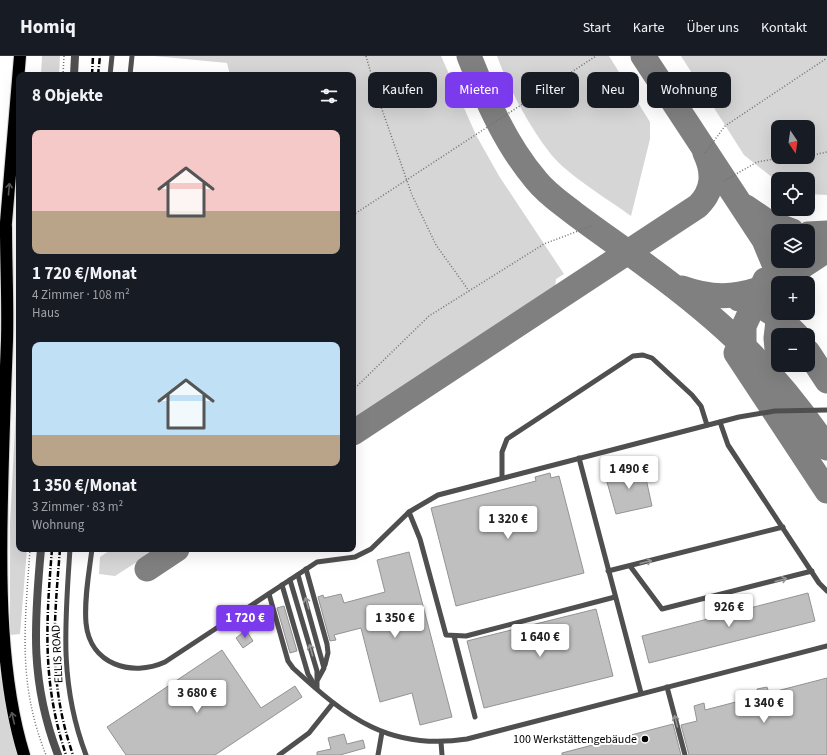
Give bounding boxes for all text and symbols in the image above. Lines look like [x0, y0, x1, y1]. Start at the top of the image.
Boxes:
text: Homiq [20, 14, 76, 41]
text: Start [583, 18, 611, 38]
text: Karte [633, 18, 664, 38]
text: Über uns [686, 18, 739, 38]
text: Kontakt [761, 18, 807, 38]
chip: Kaufen [368, 72, 437, 108]
chip: Mieten [445, 72, 513, 108]
chip: Filter [521, 72, 579, 108]
chip: Neu [587, 72, 639, 108]
chip: Wohnung [647, 72, 731, 108]
text: 8 Objekte [32, 84, 103, 108]
icon: filters [318, 85, 340, 107]
north arrow [771, 120, 815, 164]
map controls [771, 120, 815, 372]
icon: home [150, 156, 222, 228]
button: locate [771, 172, 815, 216]
one-way arrow [6, 183, 13, 196]
button: layers [771, 224, 815, 268]
text: 1 720 €/Monat [32, 262, 137, 286]
button: + [771, 276, 815, 320]
text: 4 Zimmer · 108 m² [32, 286, 130, 304]
text: Haus [32, 304, 60, 322]
button: − [771, 328, 815, 372]
icon: home [150, 368, 222, 440]
pin: 1 490 € [592, 456, 666, 490]
text: 1 490 € [609, 460, 649, 478]
text: 1 350 €/Monat [32, 474, 137, 498]
text: 3 Zimmer · 83 m² [32, 498, 123, 516]
pin: 1 320 € [471, 506, 545, 540]
text: 1 320 € [488, 510, 528, 528]
text: Wohnung [32, 516, 84, 534]
one-way arrow [639, 557, 652, 565]
one-way arrow [775, 576, 788, 583]
pin: 926 € [701, 594, 757, 628]
one-way arrow [302, 597, 310, 610]
text: 926 € [714, 598, 744, 616]
pin: 1 720 € [208, 605, 282, 639]
pin: 1 350 € [358, 605, 432, 639]
text: 1 720 € [225, 609, 265, 627]
text: 1 350 € [375, 609, 415, 627]
street label: ELLIS ROAD [47, 624, 68, 684]
pin: 1 640 € [503, 624, 577, 658]
text: 1 640 € [520, 628, 560, 646]
one-way arrow [307, 644, 314, 657]
pin: 3 680 € [160, 680, 234, 714]
text: 3 680 € [177, 684, 217, 702]
pin: 1 340 € [727, 690, 801, 724]
text: 1 340 € [744, 694, 784, 712]
one-way arrow [8, 711, 16, 724]
one-way arrow [672, 715, 679, 728]
place label: 100 Werkstättengebäude [513, 731, 637, 748]
marker: 100 Werkstättengebäude [640, 734, 650, 744]

